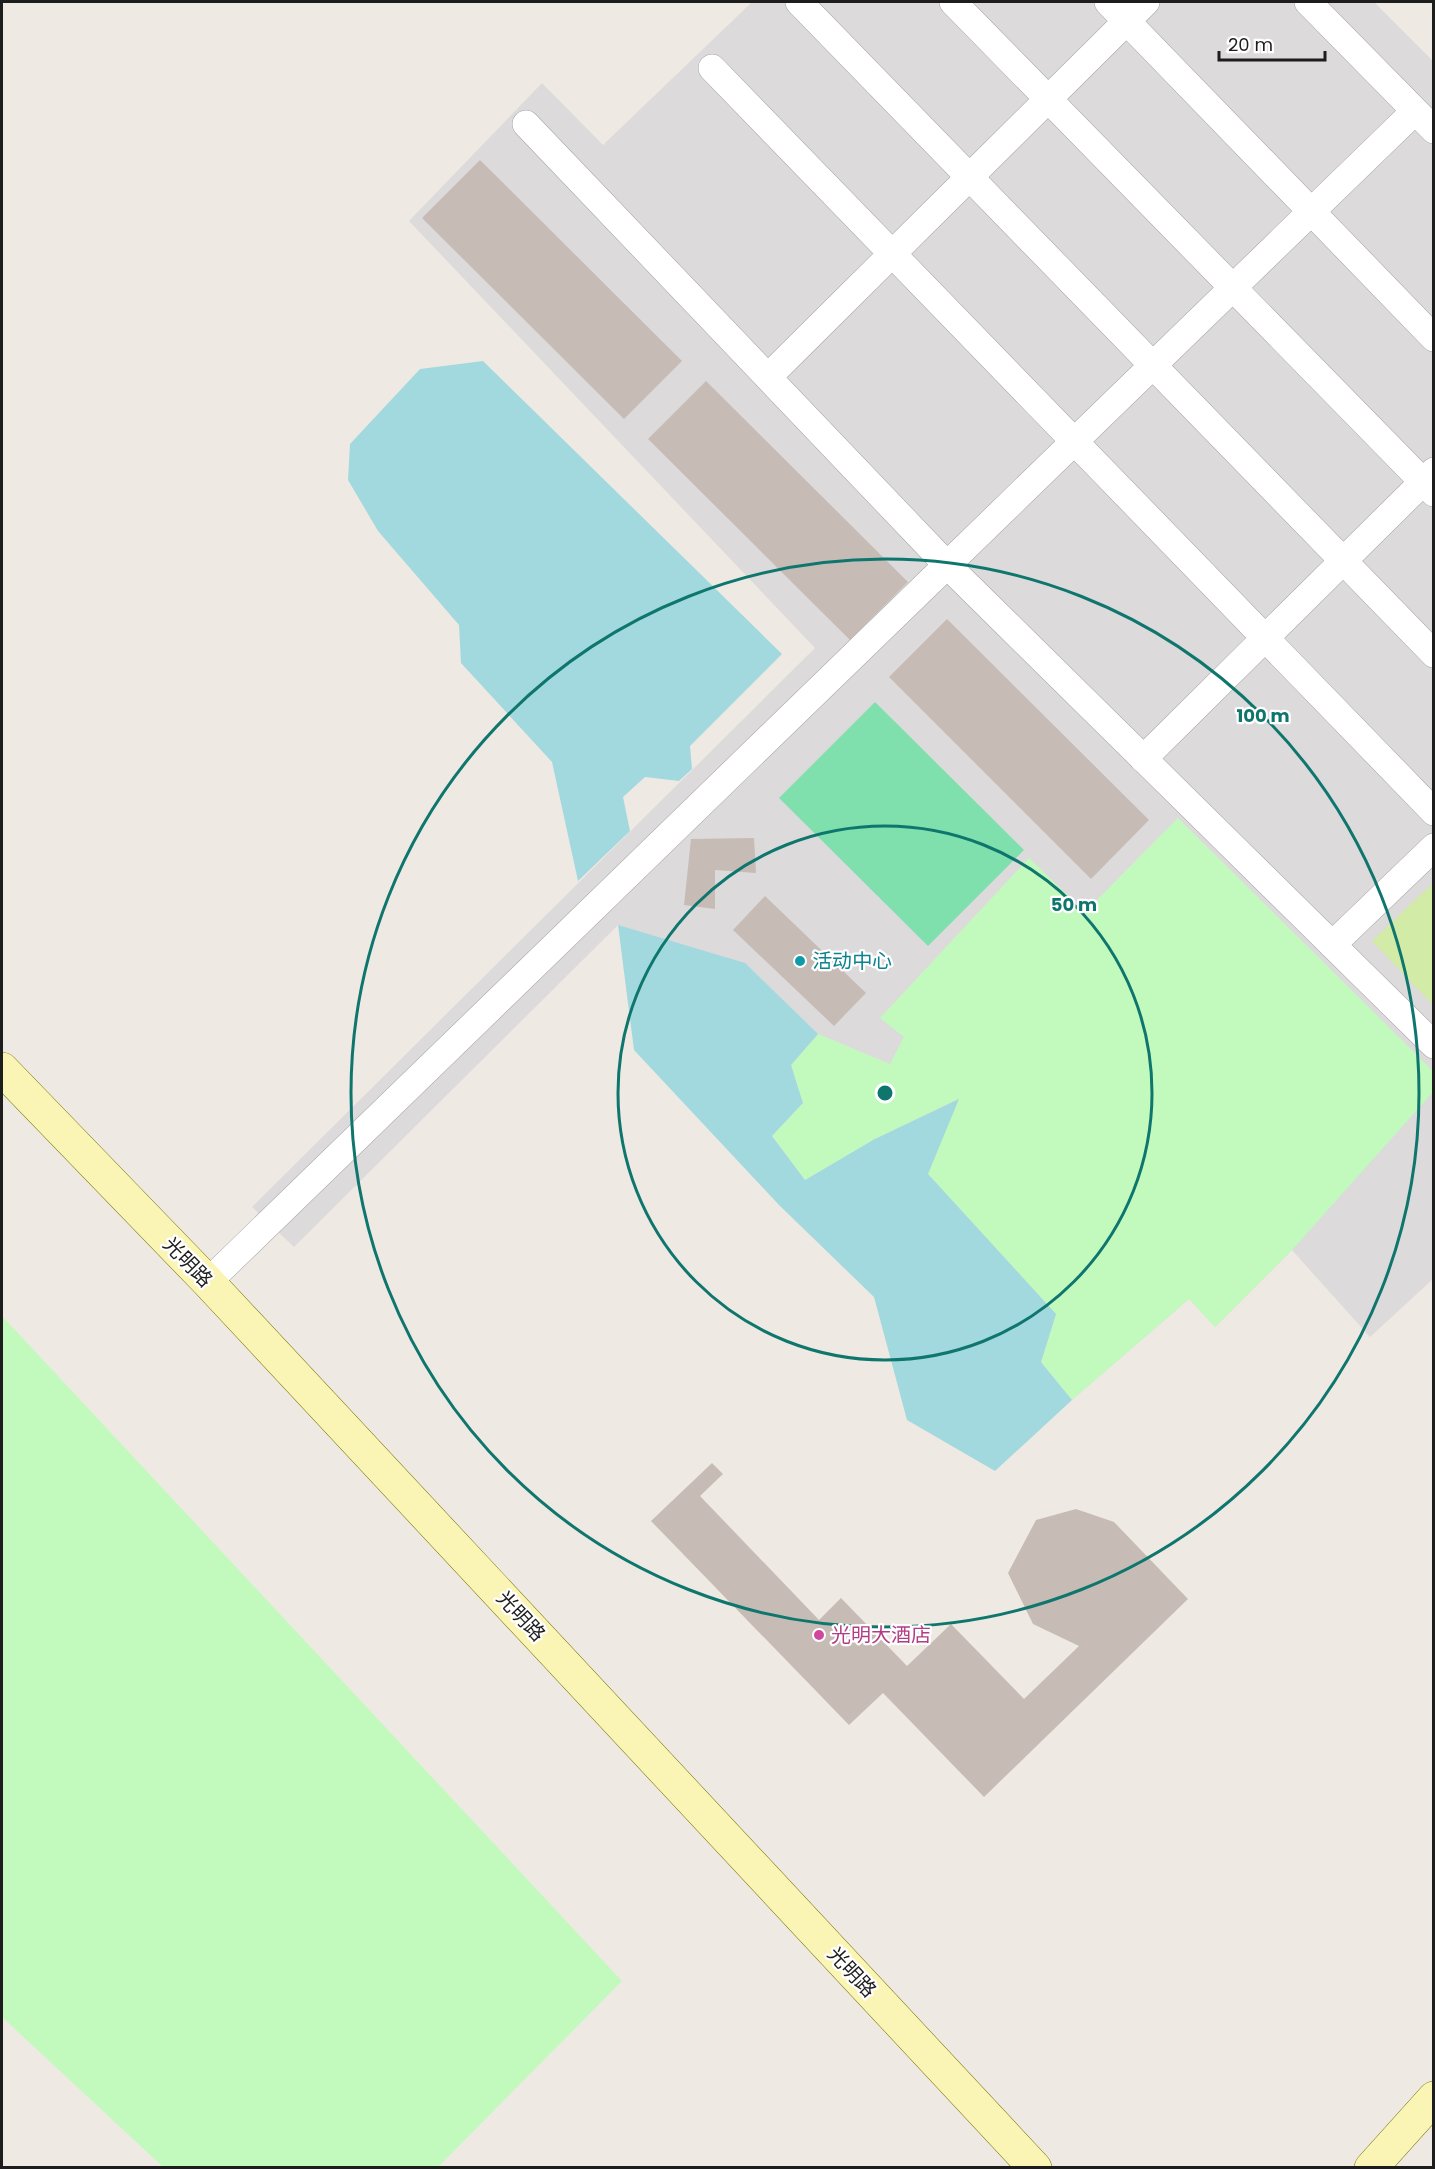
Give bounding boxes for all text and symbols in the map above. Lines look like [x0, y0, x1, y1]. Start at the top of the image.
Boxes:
scale bar [1219, 24, 1326, 62]
text: 20 m [1228, 32, 1273, 57]
text: 100 m [1236, 703, 1290, 728]
text: 50 m [1051, 892, 1097, 917]
place label: 活动中心 [812, 947, 892, 975]
marker: 活动中心 [793, 954, 807, 968]
centre of rings [875, 1083, 895, 1103]
street label: 光明路 [157, 1231, 219, 1293]
street label: 光明路 [490, 1585, 552, 1647]
place label: 光明大酒店 [831, 1621, 931, 1649]
marker: 光明大酒店 [812, 1628, 826, 1642]
street label: 光明路 [821, 1941, 883, 2003]

